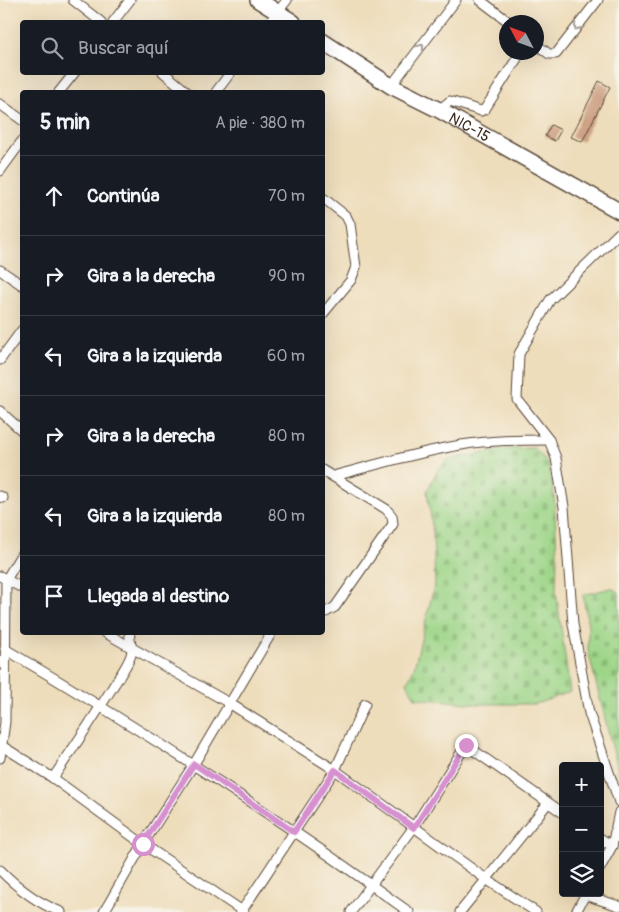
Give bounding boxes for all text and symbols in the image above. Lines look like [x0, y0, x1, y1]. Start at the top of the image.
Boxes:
north arrow [499, 15, 544, 60]
search box [20, 20, 325, 75]
one-way arrow [574, 21, 583, 31]
icon: search [38, 34, 66, 62]
text: Buscar aquí [78, 36, 169, 60]
one-way arrow [415, 44, 423, 53]
street label: NIC-15 [445, 108, 493, 147]
text: 5 min [40, 109, 90, 136]
text: A pie · 380 m [215, 113, 305, 133]
icon: ahead [40, 182, 68, 210]
text: Continúa [87, 184, 160, 208]
text: 70 m [268, 186, 305, 206]
icon: right [40, 262, 68, 290]
text: Gira a la derecha [87, 264, 215, 288]
text: 90 m [268, 266, 305, 286]
icon: left [40, 342, 68, 370]
text: Gira a la izquierda [87, 344, 222, 368]
text: 60 m [267, 346, 305, 366]
icon: right [40, 422, 68, 450]
text: Gira a la derecha [87, 424, 215, 448]
text: 80 m [268, 426, 305, 446]
icon: left [40, 502, 68, 530]
text: Gira a la izquierda [87, 504, 222, 528]
text: 80 m [268, 506, 305, 526]
icon: arrive [40, 582, 68, 610]
text: Llegada al destino [87, 584, 229, 608]
route end [455, 734, 478, 757]
map controls [559, 762, 604, 897]
button: + [559, 762, 604, 807]
button: − [559, 807, 604, 852]
route start [132, 833, 155, 856]
button: layers [559, 852, 604, 897]

